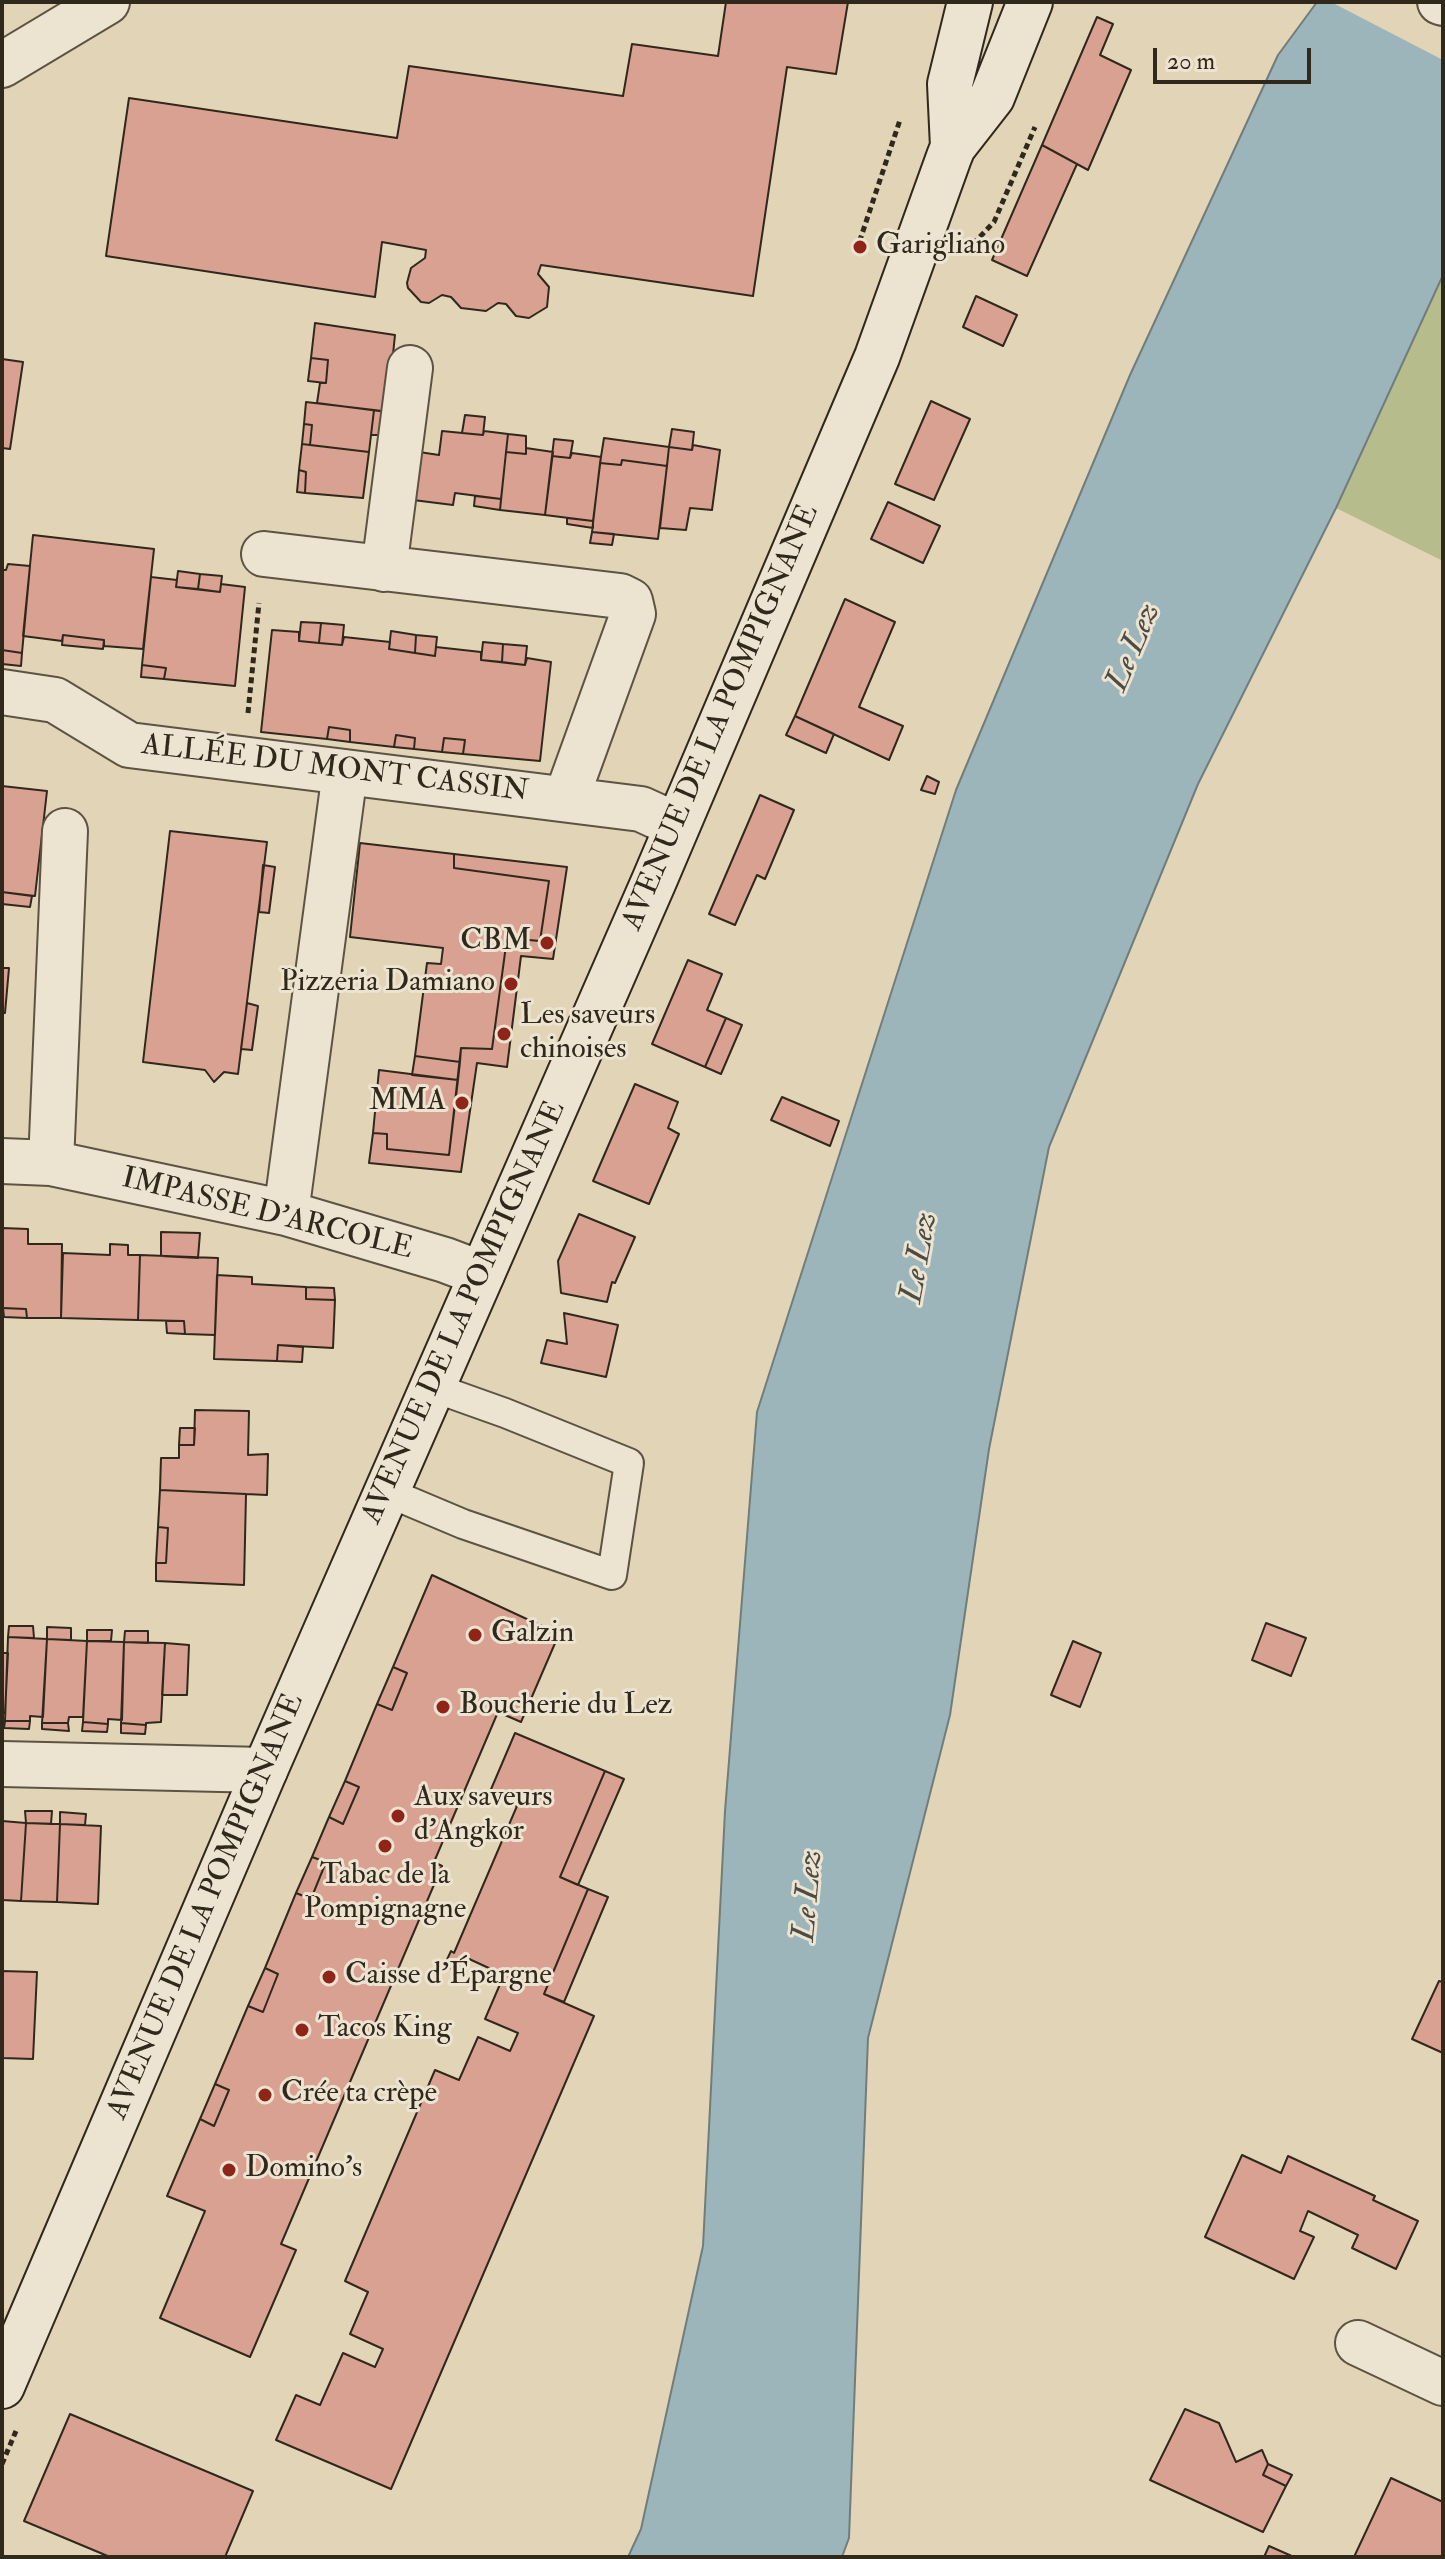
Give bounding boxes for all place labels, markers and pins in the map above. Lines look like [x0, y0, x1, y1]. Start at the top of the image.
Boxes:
place label: Garigliano [876, 229, 1005, 265]
marker: Garigliano [851, 238, 869, 256]
place label: CBM [460, 925, 531, 961]
marker: CBM [538, 934, 556, 952]
place label: Pizzeria Damiano [280, 966, 495, 1002]
marker: Pizzeria Damiano [502, 975, 520, 993]
place label: Les saveurs chinoises [520, 999, 655, 1070]
marker: Les saveurs chinoises [495, 1025, 513, 1043]
place label: MMA [369, 1085, 446, 1121]
marker: MMA [453, 1094, 471, 1112]
place label: Galzin [491, 1617, 574, 1653]
marker: Galzin [466, 1626, 484, 1644]
place label: Boucherie du Lez [459, 1689, 672, 1725]
marker: Boucherie du Lez [434, 1698, 452, 1716]
place label: Aux saveurs d'Angkor [414, 1781, 552, 1852]
marker: Aux saveurs d'Angkor [389, 1807, 407, 1825]
marker: Tabac de la Pompignagne [376, 1837, 394, 1855]
place label: Tabac de la Pompignagne [304, 1859, 466, 1930]
place label: Caisse d'Épargne [345, 1959, 552, 1995]
marker: Caisse d'Épargne [320, 1968, 338, 1986]
place label: Tacos King [318, 2012, 451, 2048]
marker: Tacos King [293, 2021, 311, 2039]
place label: Crée ta crèpe [281, 2077, 437, 2113]
marker: Crée ta crèpe [256, 2086, 274, 2104]
place label: Domino's [245, 2152, 362, 2188]
marker: Domino's [220, 2161, 238, 2179]

